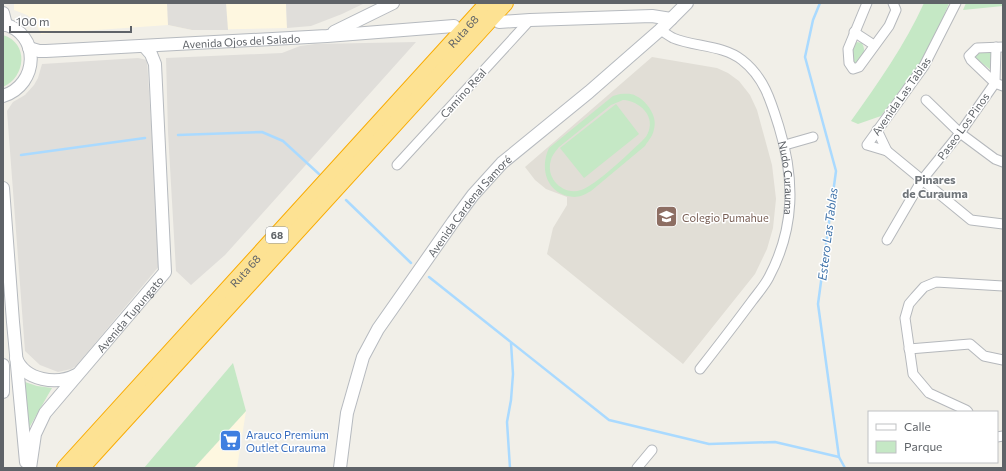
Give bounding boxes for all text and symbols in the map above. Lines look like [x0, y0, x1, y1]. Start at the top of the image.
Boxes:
scale bar [10, 8, 131, 34]
street label: Ruta 68 [445, 12, 481, 50]
text: 100 m [16, 14, 50, 28]
street label: Avenida Ojos del Salado [182, 31, 301, 50]
street label: Avenida Las Tablas [869, 54, 933, 138]
street label: Camino Real [437, 66, 489, 120]
street label: Paseo Los Pinos [934, 90, 992, 162]
street label: Nudo Curauma [777, 139, 797, 216]
street label: Avenida Cardenal Samoré [424, 152, 514, 259]
district label: Pinares de Curauma [902, 172, 968, 200]
water label: Estero Las Tablas [814, 186, 840, 281]
school or university icon: Colegio Pumahue [654, 204, 680, 230]
place label: Colegio Pumahue [682, 211, 769, 224]
road number: 68 [266, 227, 288, 243]
street label: Ruta 68 [227, 251, 263, 289]
street label: Avenida Tupungato [94, 273, 166, 354]
legend [868, 411, 998, 463]
text: Calle [904, 419, 931, 433]
supermarket icon: Arauco Premium Outlet Curauma [218, 427, 244, 453]
place label: Arauco Premium Outlet Curauma [246, 428, 329, 454]
text: Parque [904, 439, 942, 453]

